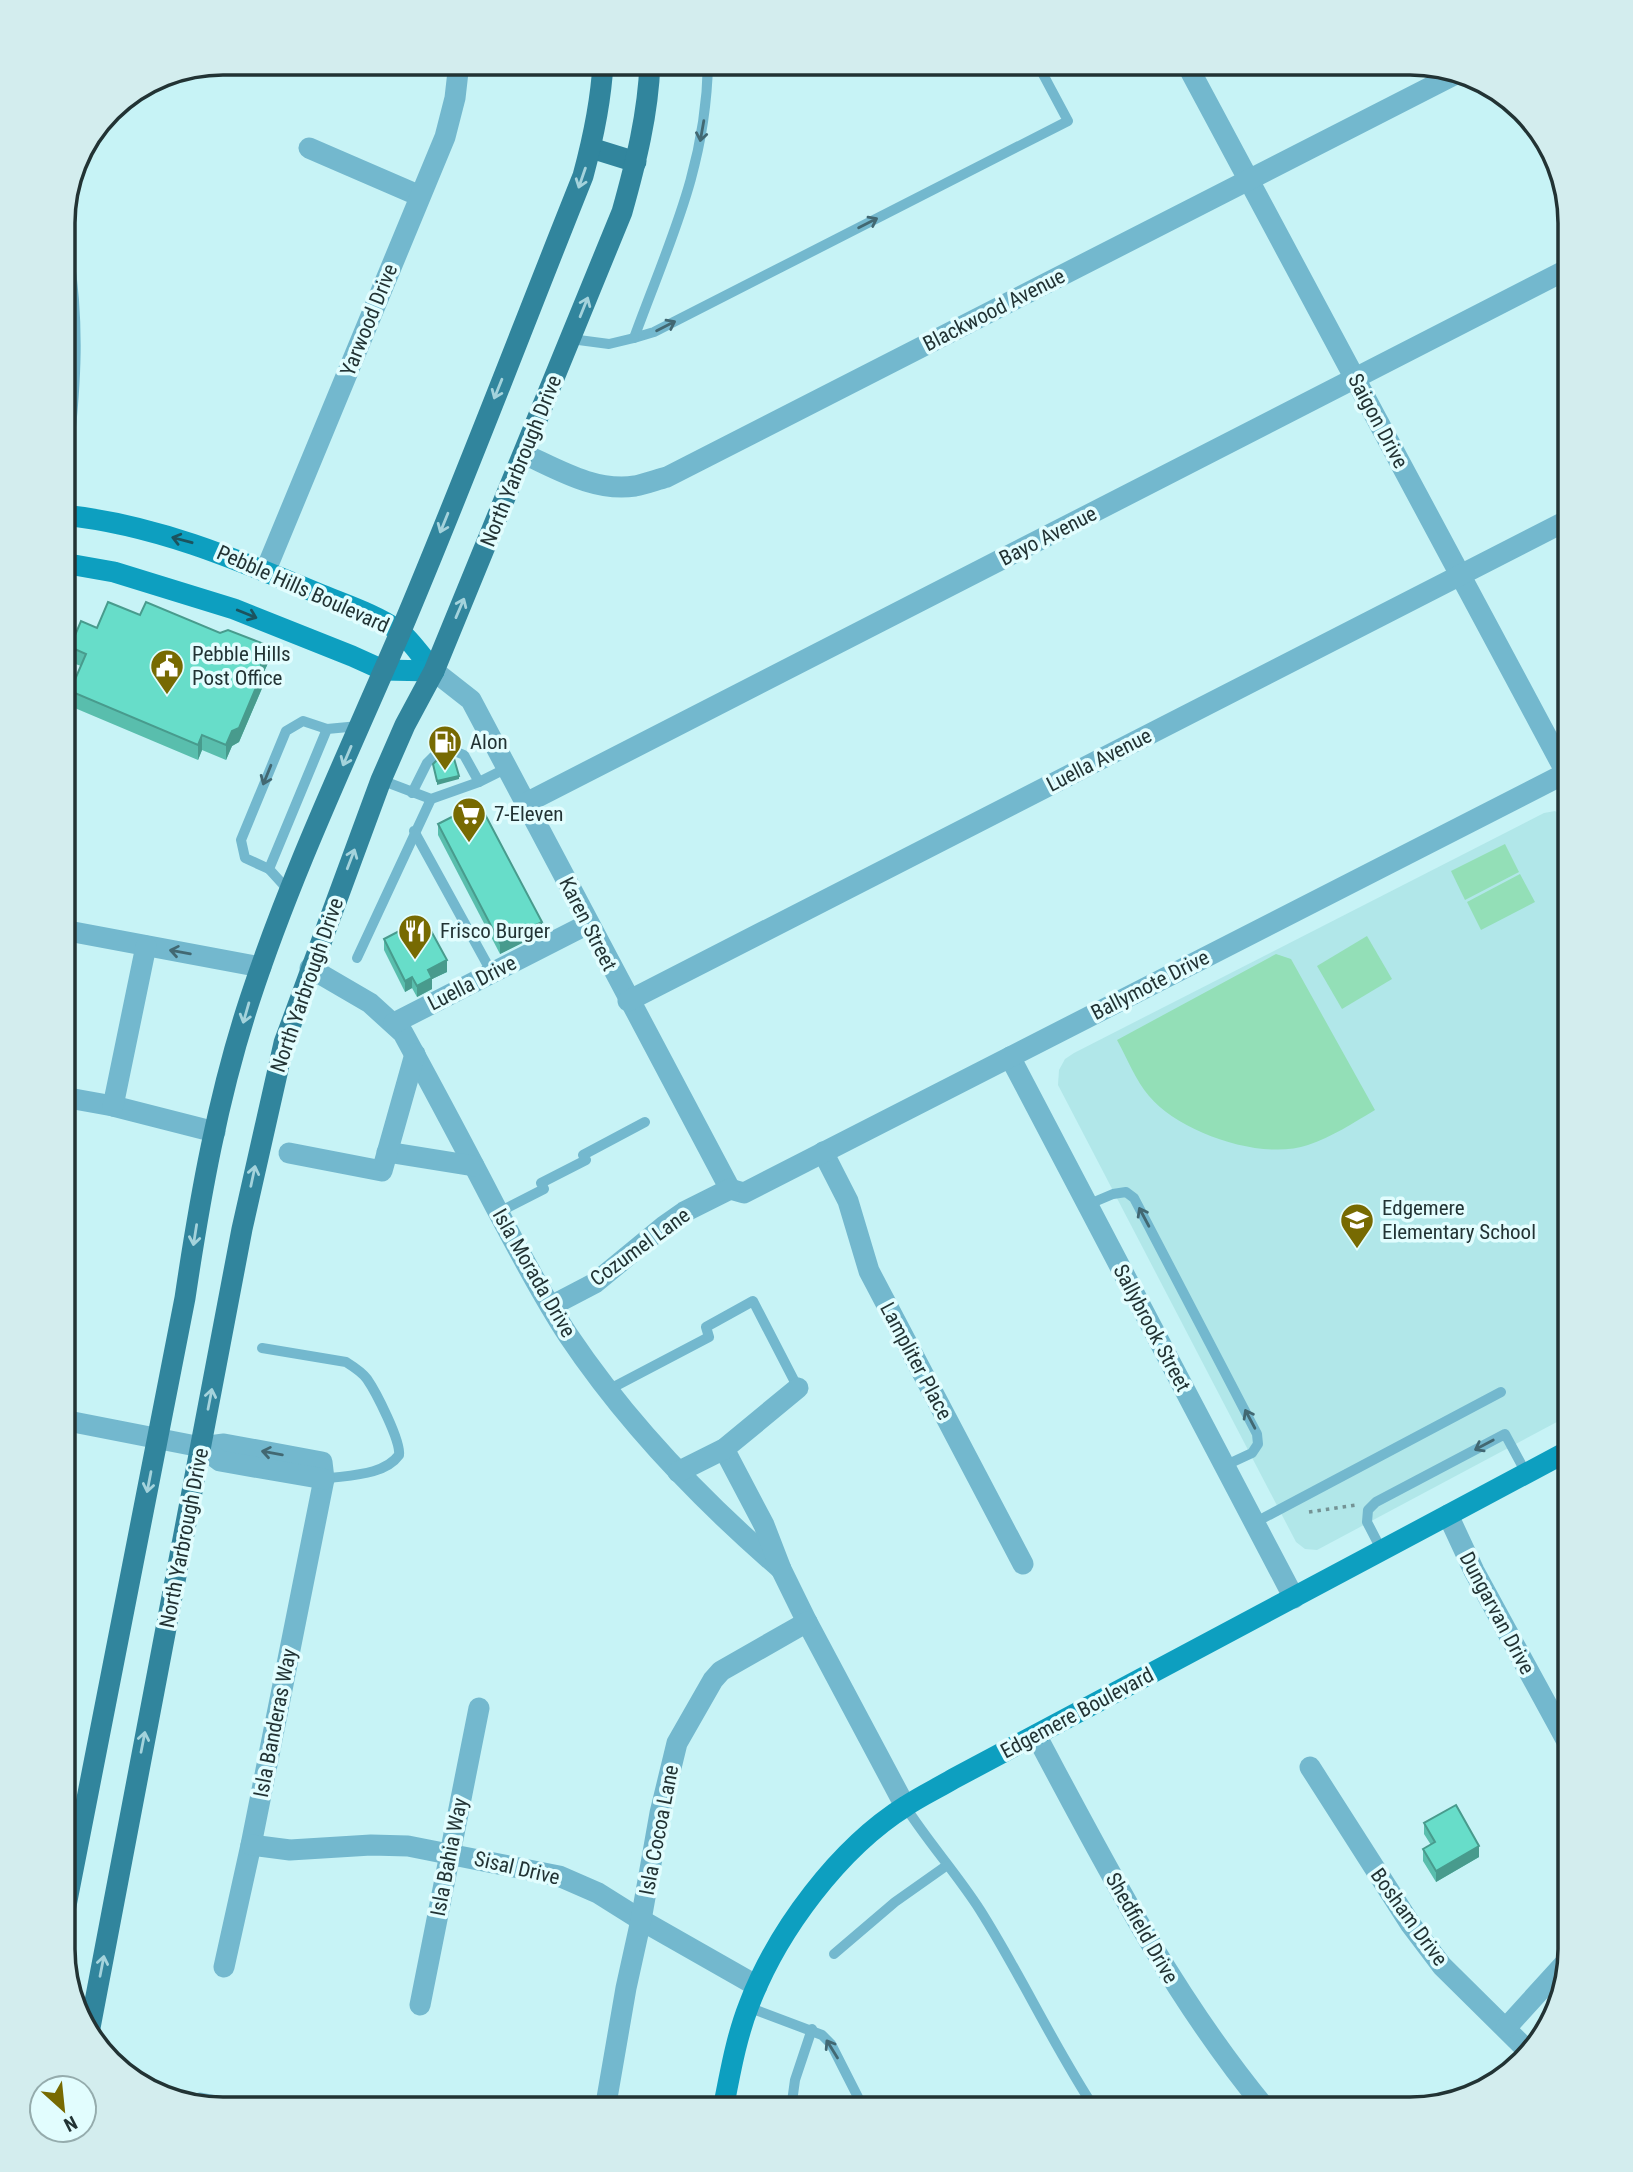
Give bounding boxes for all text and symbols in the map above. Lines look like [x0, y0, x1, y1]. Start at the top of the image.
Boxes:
one-way arrow [695, 119, 708, 142]
one-way arrow [575, 166, 587, 188]
one-way arrow [857, 215, 878, 229]
street label: Yarwood Drive [336, 260, 402, 380]
street label: Blackwood Avenue [919, 264, 1069, 356]
one-way arrow [578, 297, 591, 319]
one-way arrow [655, 319, 676, 332]
street label: Saigon Drive [1343, 370, 1413, 472]
street label: North Yarbrough Drive [476, 372, 566, 550]
one-way arrow [490, 378, 503, 400]
street label: Bayo Avenue [995, 501, 1101, 571]
one-way arrow [436, 512, 449, 534]
one-way arrow [171, 532, 193, 545]
street label: Pebble Hills Boulevard [213, 540, 393, 638]
one-way arrow [454, 598, 467, 620]
one-way arrow [235, 609, 257, 622]
place label: Pebble Hills Post Office [192, 642, 291, 690]
public building icon: Pebble Hills Post Office [148, 647, 186, 696]
fuel station icon: Alon [426, 723, 464, 772]
street label: Luella Avenue [1043, 723, 1156, 797]
place label: Alon [470, 730, 508, 754]
one-way arrow [340, 745, 353, 766]
one-way arrow [260, 764, 273, 785]
supermarket icon: 7-Eleven [450, 795, 488, 844]
place label: 7-Eleven [494, 802, 563, 826]
one-way arrow [346, 848, 359, 870]
street label: Karen Street [554, 873, 622, 975]
street label: North Yarbrough Drive [266, 895, 348, 1075]
restaurant icon: Frisco Burger [396, 912, 434, 961]
place label: Frisco Burger [440, 919, 550, 943]
one-way arrow [169, 945, 192, 958]
street label: Ballymote Drive [1087, 945, 1213, 1025]
street label: Luella Drive [424, 950, 520, 1015]
one-way arrow [238, 1002, 251, 1024]
one-way arrow [247, 1165, 261, 1188]
place label: Edgemere Elementary School [1382, 1196, 1536, 1244]
school or university icon: Edgemere Elementary School [1338, 1201, 1376, 1250]
street label: Cozumel Lane [586, 1203, 695, 1291]
street label: Isla Morada Drive [488, 1205, 581, 1342]
one-way arrow [1137, 1208, 1151, 1228]
one-way arrow [188, 1223, 201, 1245]
street label: Sallybrook Street [1108, 1260, 1196, 1396]
street label: Lampliter Place [875, 1298, 957, 1424]
one-way arrow [203, 1388, 217, 1411]
one-way arrow [1242, 1409, 1256, 1430]
one-way arrow [1474, 1439, 1495, 1453]
one-way arrow [261, 1445, 284, 1459]
street label: North Yarbrough Drive [155, 1446, 213, 1630]
one-way arrow [141, 1470, 155, 1493]
street label: Dungarvan Drive [1455, 1548, 1539, 1678]
street label: Isla Banderas Way [249, 1646, 301, 1800]
street label: Edgemere Boulevard [996, 1663, 1158, 1763]
one-way arrow [137, 1731, 151, 1754]
street label: Isla Cocoa Lane [635, 1763, 683, 1897]
street label: Isla Bahia Way [426, 1795, 472, 1918]
street label: Sisal Drive [472, 1847, 562, 1889]
street label: Bosham Drive [1366, 1864, 1452, 1970]
street label: Shedfield Drive [1101, 1869, 1183, 1988]
one-way arrow [96, 1955, 110, 1978]
one-way arrow [825, 2039, 839, 2059]
north arrow [28, 2074, 98, 2144]
text: N [60, 2111, 81, 2137]

